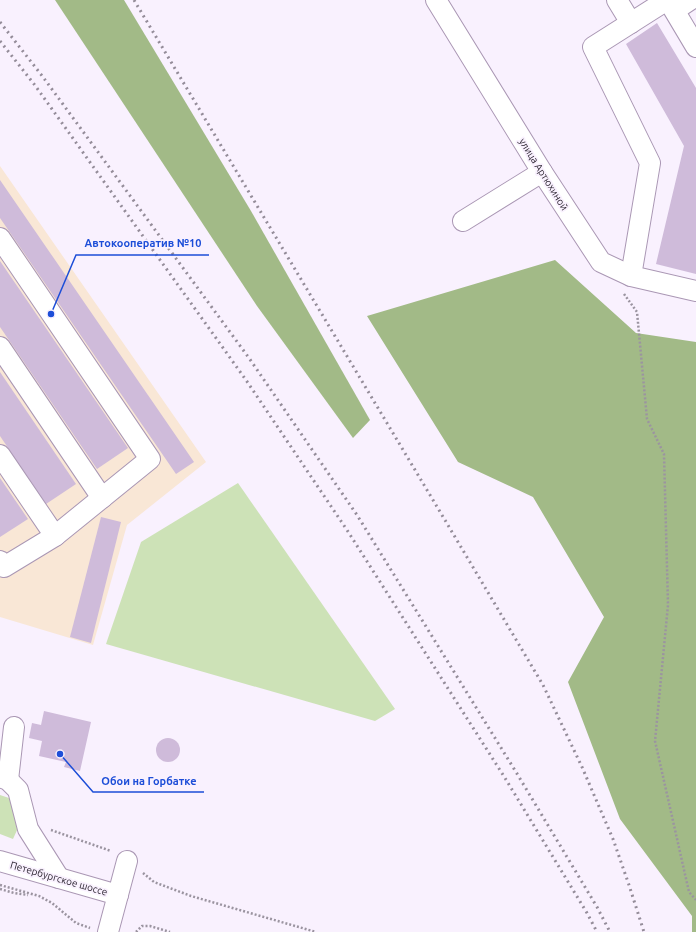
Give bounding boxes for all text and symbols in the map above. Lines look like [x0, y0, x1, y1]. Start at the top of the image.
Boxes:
street label: улица Артюхиной [517, 136, 570, 212]
callout: Автокооператив №10 [76, 232, 209, 255]
text: Автокооператив №10 [85, 237, 201, 249]
callout: Обои на Горбатке [93, 769, 204, 792]
text: Обои на Горбатке [101, 775, 197, 787]
street label: Петербургское шоссе [9, 859, 109, 898]

